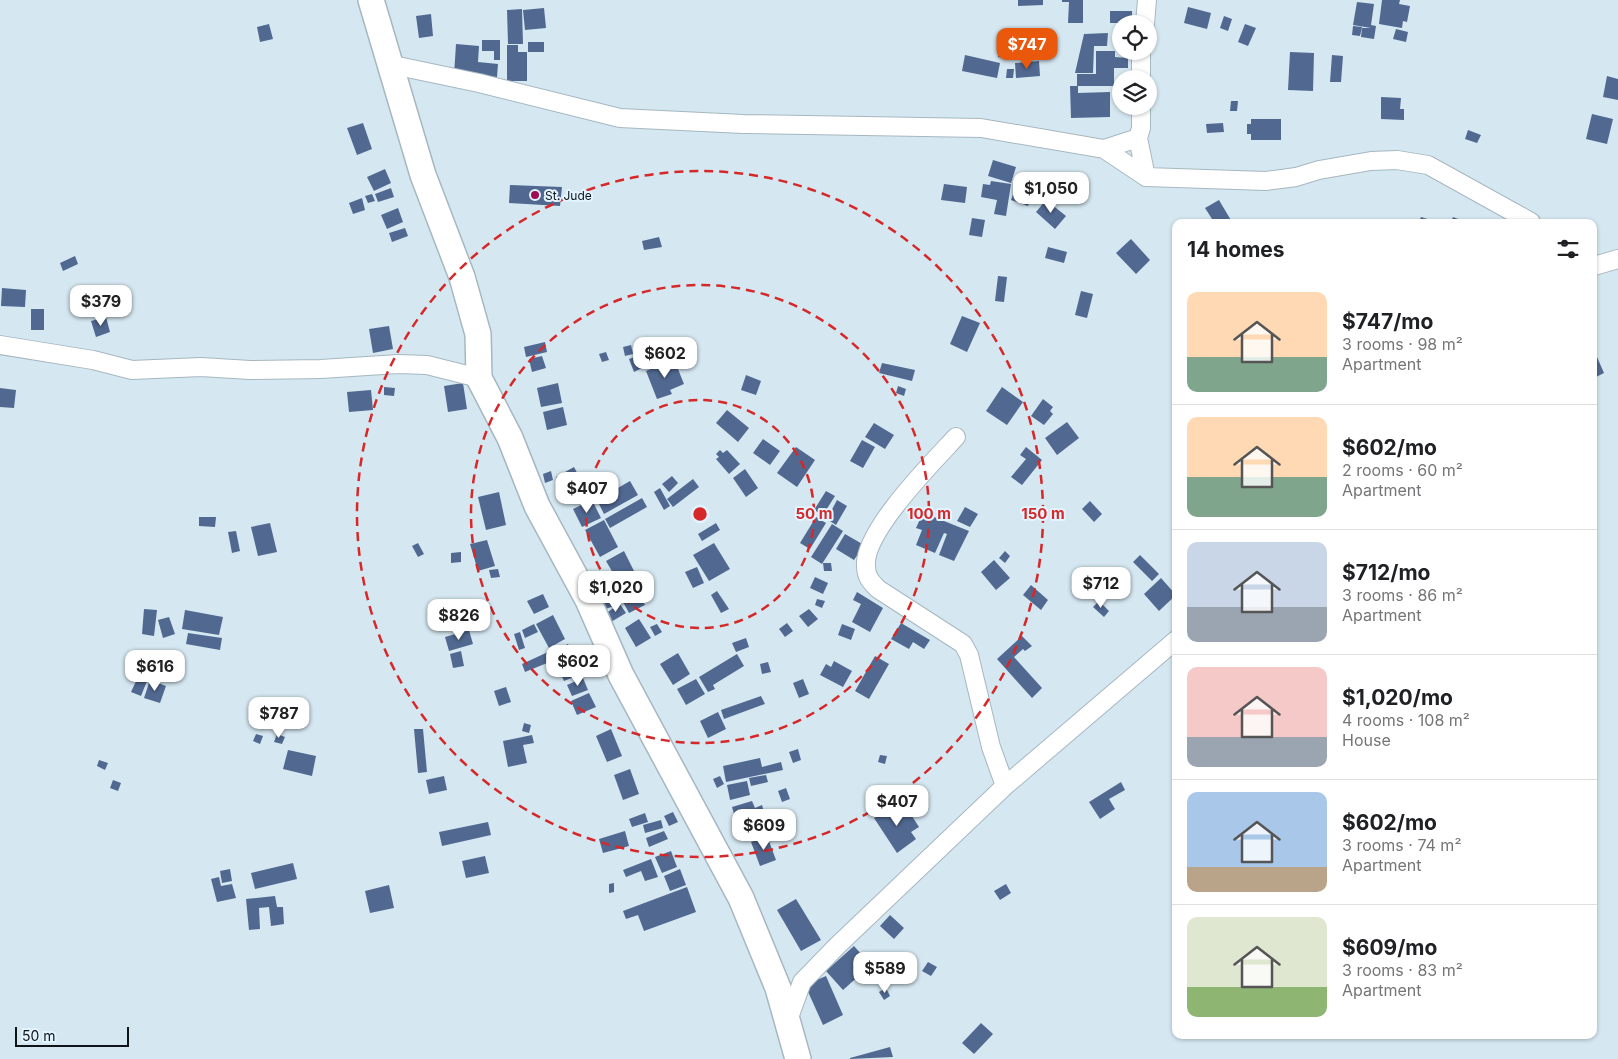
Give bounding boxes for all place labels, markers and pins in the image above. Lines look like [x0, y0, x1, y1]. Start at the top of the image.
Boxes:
pin: $747 [997, 28, 1057, 70]
pin: $1,050 [1010, 172, 1092, 214]
place label: St. Jude [545, 188, 592, 203]
marker: St. Jude [529, 189, 541, 201]
pin: $379 [71, 284, 131, 327]
pin: $602 [635, 336, 695, 379]
pin: $407 [557, 472, 617, 514]
centre of rings [691, 505, 709, 523]
pin: $712 [1071, 566, 1131, 609]
pin: $1,020 [575, 570, 657, 613]
pin: $826 [429, 598, 489, 641]
pin: $602 [548, 644, 608, 687]
pin: $616 [125, 650, 185, 692]
pin: $787 [249, 696, 309, 739]
pin: $407 [867, 784, 927, 827]
pin: $609 [734, 808, 794, 851]
pin: $589 [855, 952, 915, 994]

